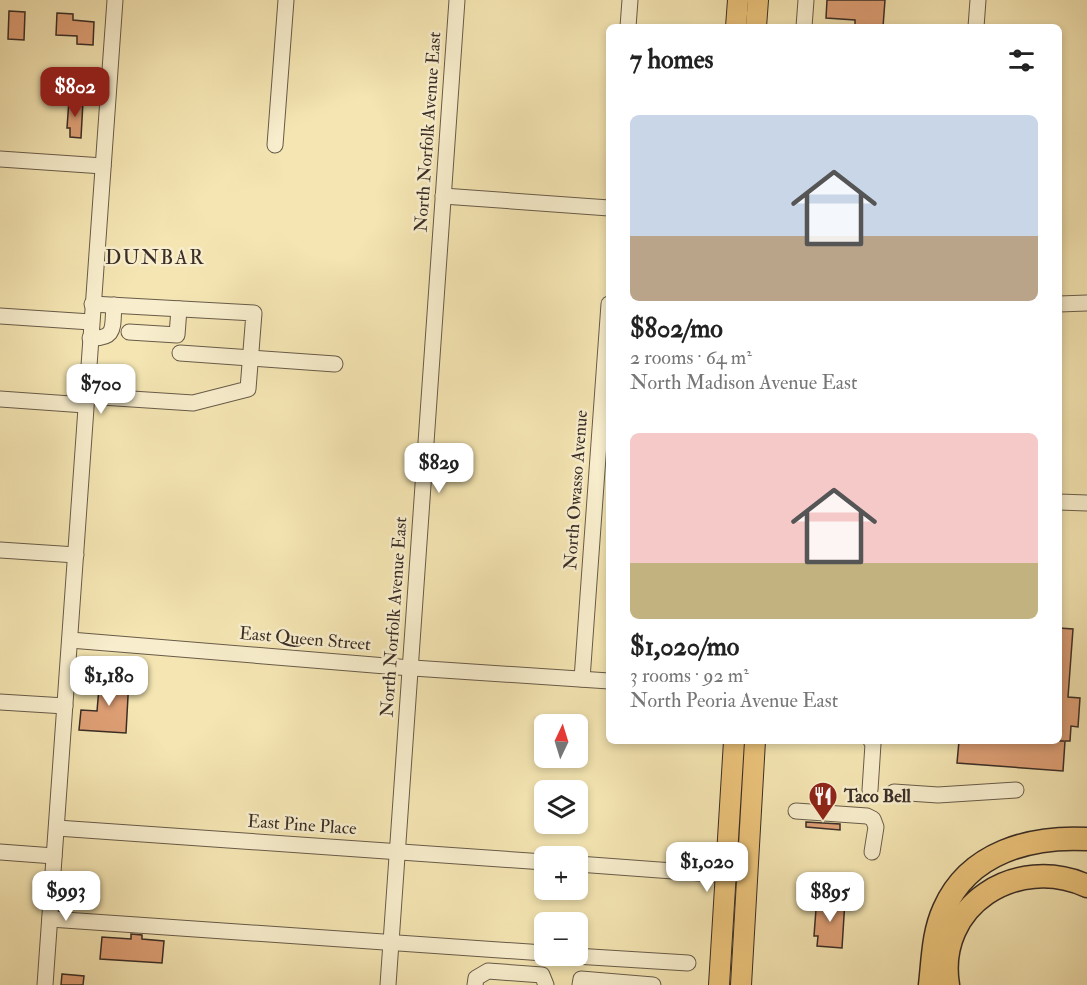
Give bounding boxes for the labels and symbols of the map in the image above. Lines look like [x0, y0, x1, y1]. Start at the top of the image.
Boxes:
street label: North Norfolk Avenue East [410, 31, 446, 233]
pin: $802 [39, 67, 111, 118]
district label: DUNBAR [105, 245, 205, 270]
pin: $700 [65, 364, 137, 415]
street label: North Owasso Avenue [559, 409, 593, 571]
pin: $829 [403, 443, 475, 494]
street label: North Norfolk Avenue East [376, 516, 412, 718]
street label: East Queen Street [238, 622, 372, 656]
pin: $1,180 [60, 656, 158, 707]
north arrow [534, 714, 588, 768]
restaurant icon: Taco Bell [807, 780, 839, 822]
place label: Taco Bell [843, 785, 911, 808]
street label: East Pine Place [247, 810, 358, 840]
pin: $1,020 [658, 842, 756, 893]
pin: $993 [30, 871, 102, 922]
pin: $895 [794, 872, 866, 923]

